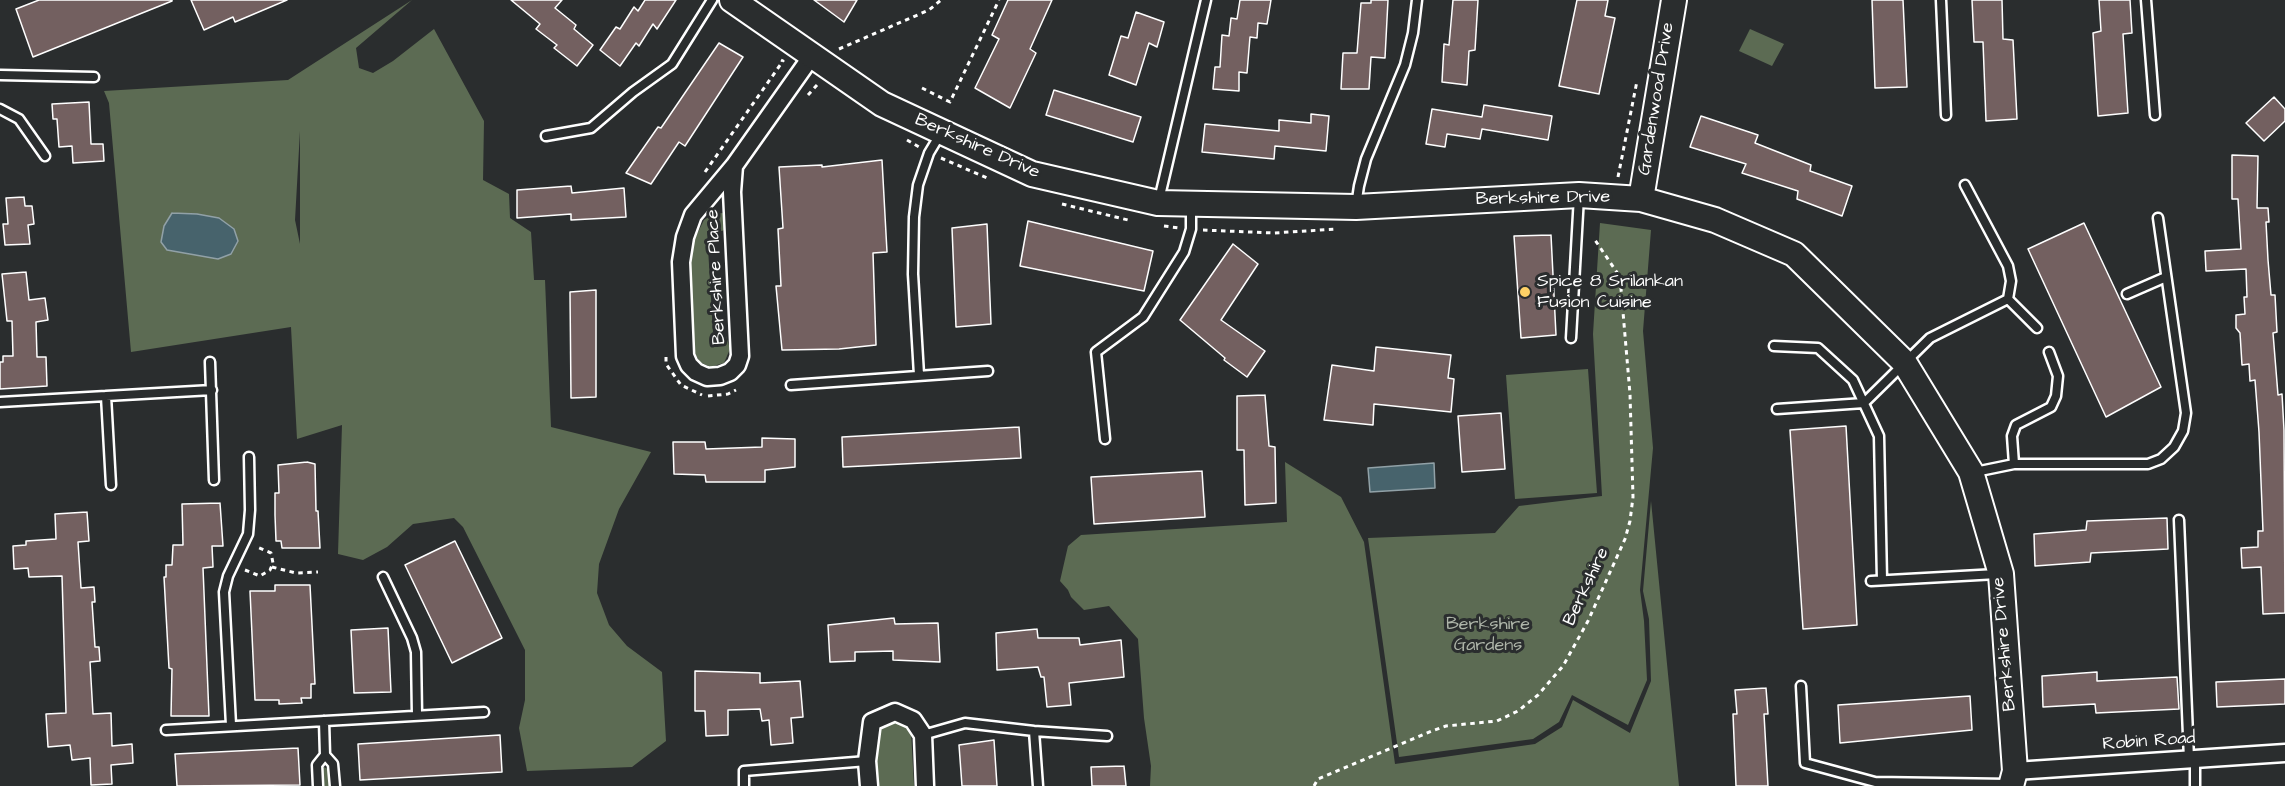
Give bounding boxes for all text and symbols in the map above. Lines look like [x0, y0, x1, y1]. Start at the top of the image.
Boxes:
street label: Gardenwood Drive [1634, 21, 1680, 177]
street label: Berkshire Drive [911, 110, 1043, 184]
street label: Berkshire Drive [1476, 187, 1610, 211]
street label: Berkshire Place [703, 209, 731, 345]
place label: Spice 8 Srilankan Fusion Cuisine [1537, 271, 1683, 314]
marker: Spice 8 Srilankan Fusion Cuisine [1518, 285, 1532, 299]
street label: Berkshire [1559, 544, 1615, 630]
street label: Berkshire Drive [1988, 576, 2022, 712]
park label: Berkshire Gardens [1446, 614, 1530, 656]
street label: Robin Road [2102, 728, 2196, 756]

